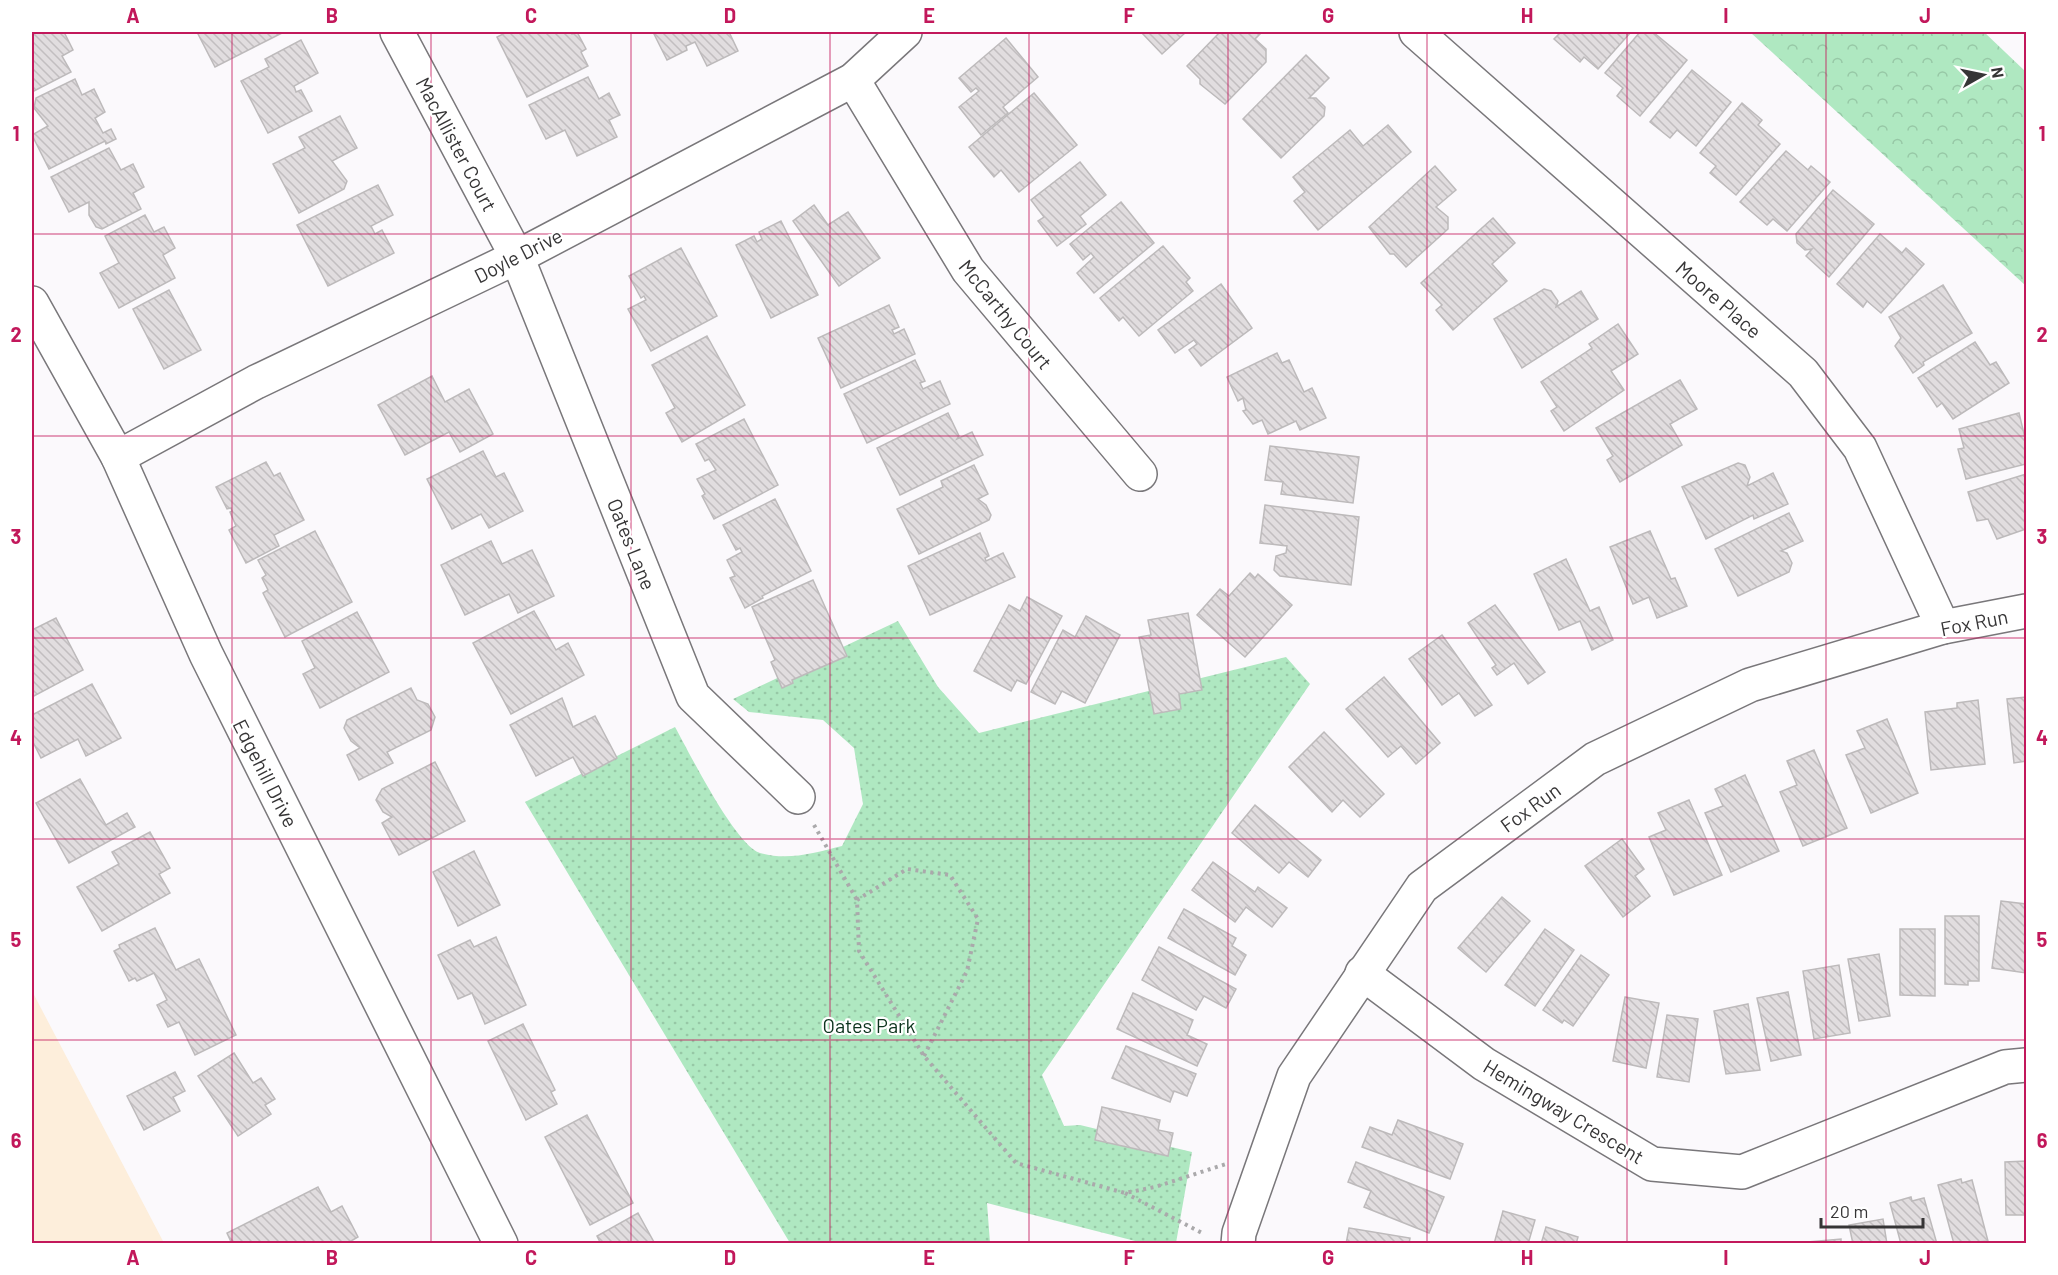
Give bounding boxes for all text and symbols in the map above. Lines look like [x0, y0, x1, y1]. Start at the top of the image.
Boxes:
text: A [126, 3, 140, 27]
text: B [326, 3, 338, 27]
text: C [525, 3, 537, 27]
text: D [724, 3, 736, 27]
text: E [923, 3, 935, 27]
text: F [1123, 3, 1135, 27]
text: G [1322, 3, 1334, 27]
text: H [1521, 3, 1533, 27]
text: I [1723, 3, 1729, 27]
text: J [1919, 3, 1931, 27]
north arrow [1953, 45, 2013, 105]
text: N [1988, 66, 2009, 79]
street label: MacAllister Court [412, 73, 502, 215]
text: 1 [12, 121, 20, 145]
text: 1 [2038, 121, 2046, 145]
street label: Doyle Drive [470, 223, 566, 287]
street label: McCarthy Court [954, 254, 1058, 374]
street label: Moore Place [1671, 255, 1767, 343]
text: 2 [10, 322, 22, 346]
text: 2 [2036, 322, 2048, 346]
street label: Oates Lane [603, 495, 661, 593]
text: 3 [11, 524, 21, 548]
text: 3 [2037, 524, 2047, 548]
street label: Fox Run [1938, 604, 2010, 640]
street label: Edgehill Drive [229, 715, 303, 831]
text: 4 [10, 725, 22, 749]
text: 4 [2036, 725, 2048, 749]
street label: Fox Run [1495, 777, 1565, 837]
text: 5 [11, 927, 22, 951]
text: 5 [2037, 927, 2048, 951]
park label: Oates Park [823, 1013, 915, 1037]
street label: Hemingway Crescent [1479, 1054, 1649, 1168]
text: 6 [11, 1128, 22, 1152]
text: 6 [2037, 1128, 2048, 1152]
scale bar [1821, 1191, 1923, 1229]
text: 20 m [1830, 1200, 1868, 1222]
text: A [126, 1245, 140, 1269]
text: B [326, 1245, 338, 1269]
text: C [525, 1245, 537, 1269]
text: D [724, 1245, 736, 1269]
text: E [923, 1245, 935, 1269]
text: F [1123, 1245, 1135, 1269]
text: G [1322, 1245, 1334, 1269]
text: H [1521, 1245, 1533, 1269]
text: I [1723, 1245, 1729, 1269]
text: J [1919, 1245, 1931, 1269]

